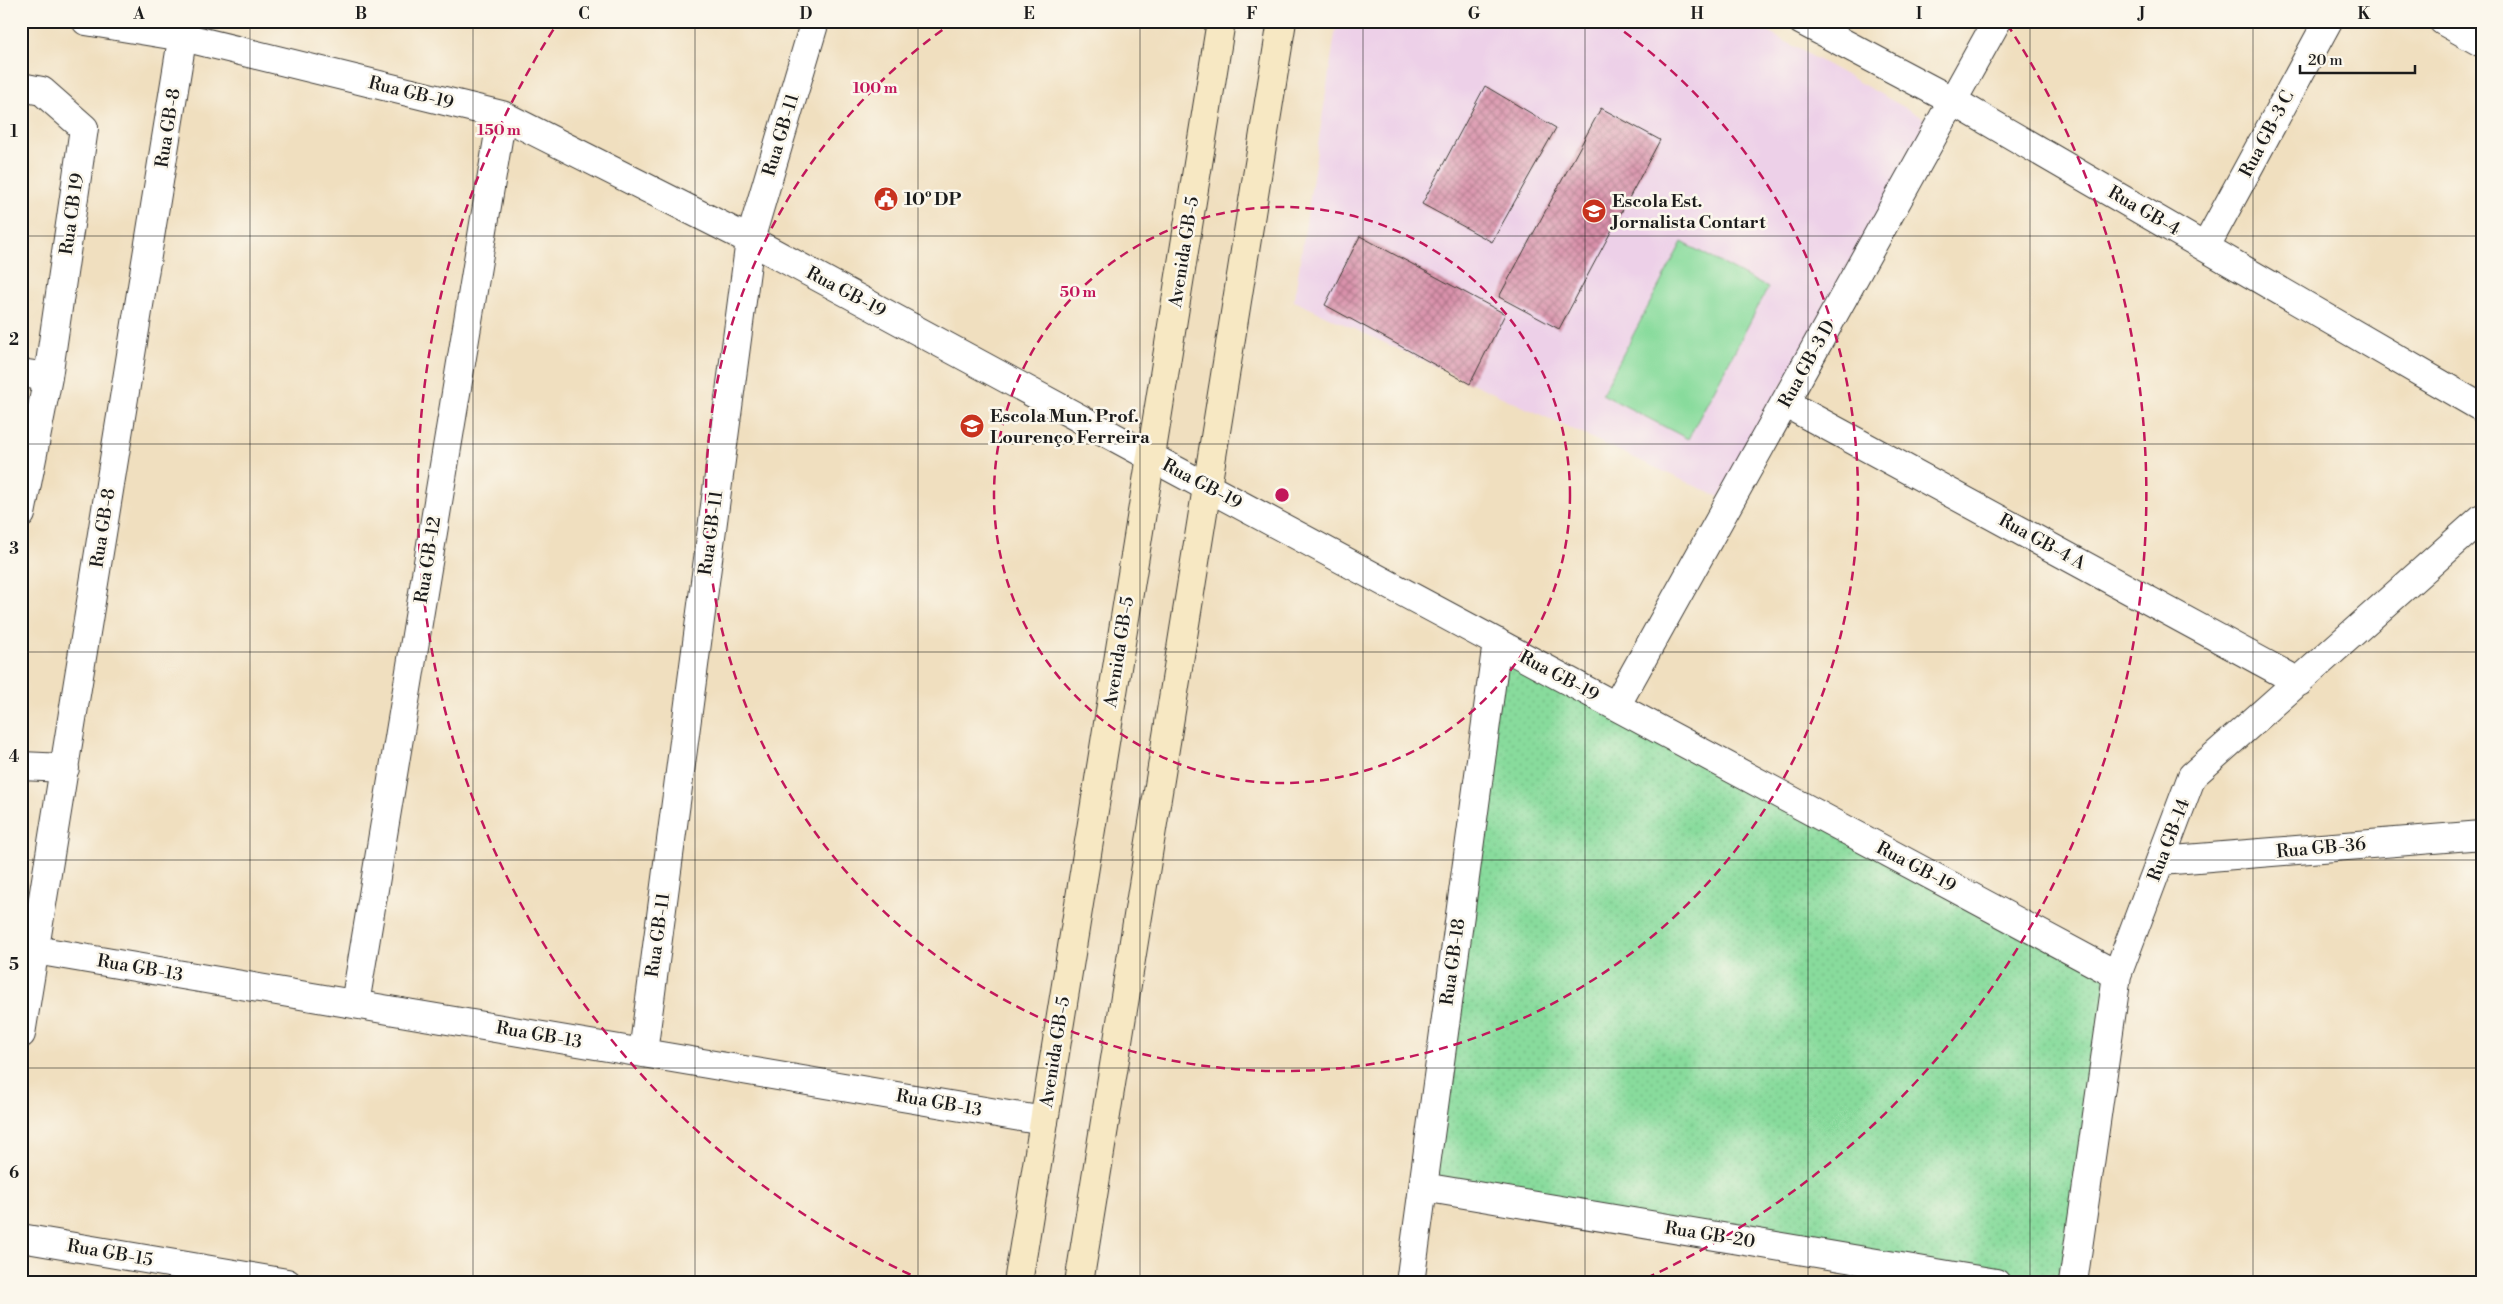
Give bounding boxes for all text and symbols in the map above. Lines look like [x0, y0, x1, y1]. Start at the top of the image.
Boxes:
text: A [132, 4, 145, 24]
text: B [355, 4, 367, 24]
text: C [578, 4, 590, 24]
text: D [800, 4, 813, 24]
text: E [1023, 4, 1035, 24]
text: F [1246, 4, 1258, 24]
text: G [1468, 4, 1481, 24]
text: H [1690, 4, 1704, 24]
text: I [1916, 4, 1922, 24]
text: J [2137, 4, 2145, 24]
text: K [2358, 4, 2372, 24]
scale bar [2300, 42, 2416, 74]
text: 20 m [2308, 51, 2343, 70]
street label: Rua GB-19 [366, 71, 456, 115]
text: 100 m [853, 79, 898, 98]
street label: Rua GB-8 [150, 87, 186, 169]
street label: Rua GB-3 C [2235, 87, 2299, 181]
street label: Rua GB-11 [758, 91, 805, 179]
text: 150 m [477, 121, 521, 140]
text: 1 [10, 122, 18, 142]
street label: Rua CB 19 [55, 172, 89, 256]
street label: Rua GB-4 [2104, 181, 2185, 241]
public building icon: 10º DP [873, 186, 899, 212]
place label: 10º DP [904, 188, 961, 211]
place label: Escola Est. Jornalista Contart [1609, 190, 1766, 234]
street label: Avenida GB-5 [1164, 195, 1204, 310]
school or university icon: Escola Est. Jornalista Contart [1581, 198, 1607, 224]
street label: Rua GB-19 [802, 261, 890, 323]
text: 50 m [1060, 283, 1096, 302]
street label: Rua GB-3 D [1774, 316, 1840, 412]
text: 2 [9, 330, 19, 350]
place label: Escola Mun. Prof. Lourenço Ferreira [990, 405, 1150, 449]
school or university icon: Escola Mun. Prof. Lourenço Ferreira [959, 413, 985, 439]
street label: Rua GB-19 [1158, 453, 1246, 515]
centre of rings [1273, 486, 1291, 504]
street label: Rua GB-8 [85, 487, 121, 569]
street label: Rua GB-11 [694, 489, 728, 577]
street label: Rua GB-4 A [1995, 509, 2090, 576]
street label: Rua GB-12 [410, 515, 446, 605]
text: 3 [9, 539, 19, 559]
street label: Avenida GB-5 [1099, 595, 1139, 710]
street label: Rua GB-19 [1515, 645, 1603, 707]
text: 4 [9, 747, 20, 767]
street label: Rua GB-14 [2143, 795, 2195, 885]
street label: Rua GB-36 [2275, 833, 2367, 863]
street label: Rua GB-19 [1872, 836, 1960, 898]
street label: Rua GB-11 [641, 891, 675, 979]
street label: Rua GB-18 [1436, 917, 1470, 1007]
street label: Rua GB-13 [95, 949, 185, 987]
text: 5 [9, 955, 19, 975]
street label: Avenida GB-5 [1035, 995, 1075, 1110]
street label: Rua GB-13 [494, 1016, 584, 1054]
street label: Rua GB-13 [894, 1084, 984, 1122]
text: 6 [9, 1163, 19, 1183]
street label: Rua GB-20 [1663, 1217, 1757, 1254]
street label: Rua GB-15 [65, 1234, 155, 1272]

